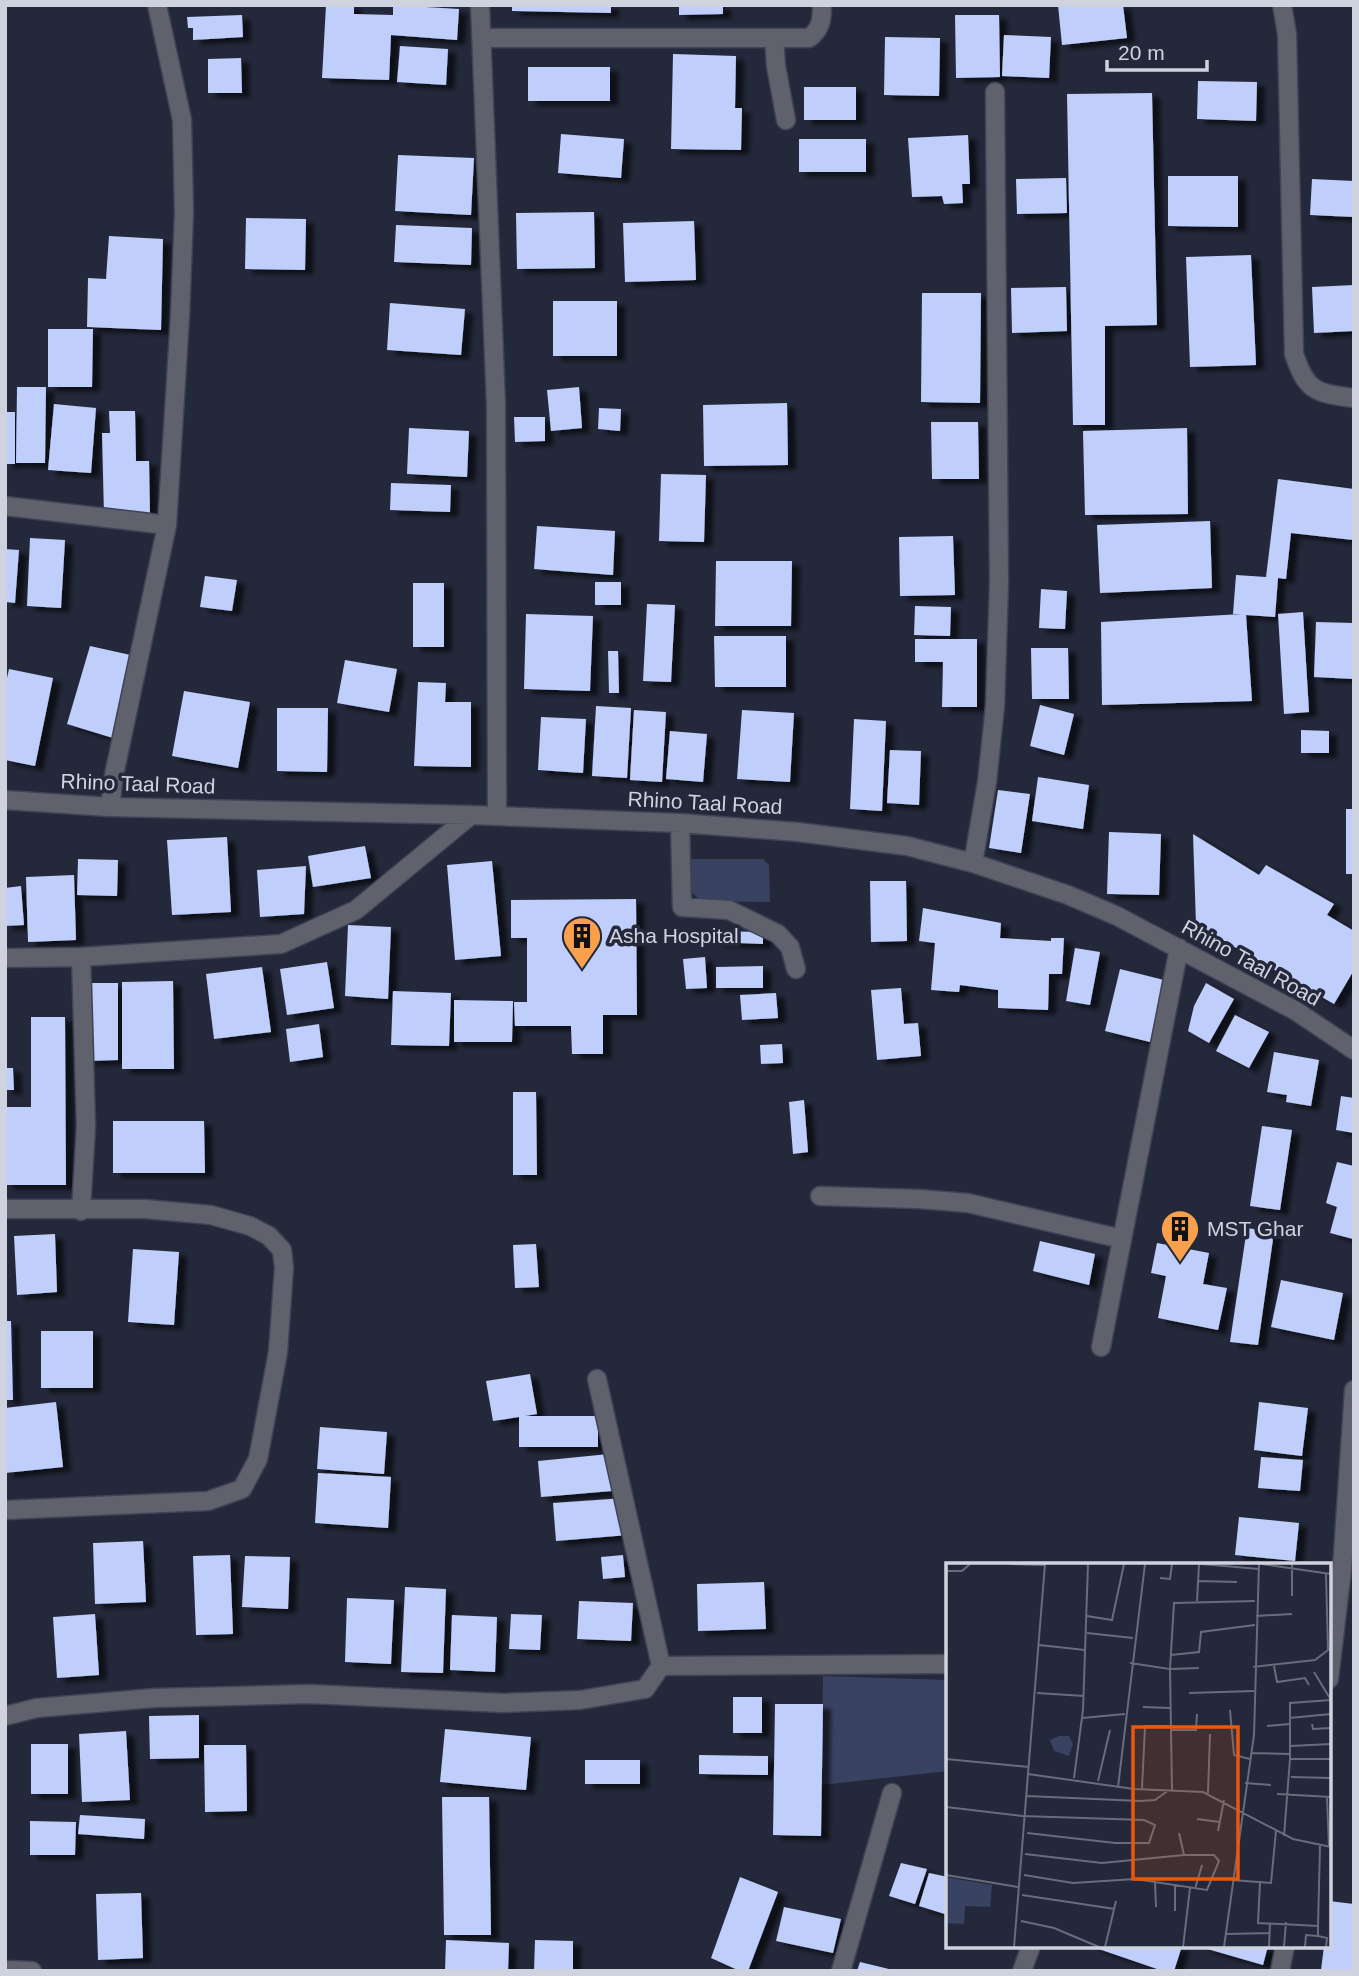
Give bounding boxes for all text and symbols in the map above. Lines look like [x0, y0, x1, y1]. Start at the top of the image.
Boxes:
scale bar [1107, 28, 1207, 72]
text: 20 m [1118, 41, 1165, 64]
street label: Rhino Taal Road [60, 769, 216, 798]
street label: Rhino Taal Road [627, 787, 783, 818]
building icon: Asha Hospital [561, 915, 603, 970]
street label: Rhino Taal Road [1178, 915, 1325, 1010]
place label: Asha Hospital [609, 924, 739, 947]
building icon: MST Ghar [1159, 1208, 1201, 1263]
place label: MST Ghar [1207, 1217, 1303, 1240]
inset map [946, 1563, 1331, 1948]

